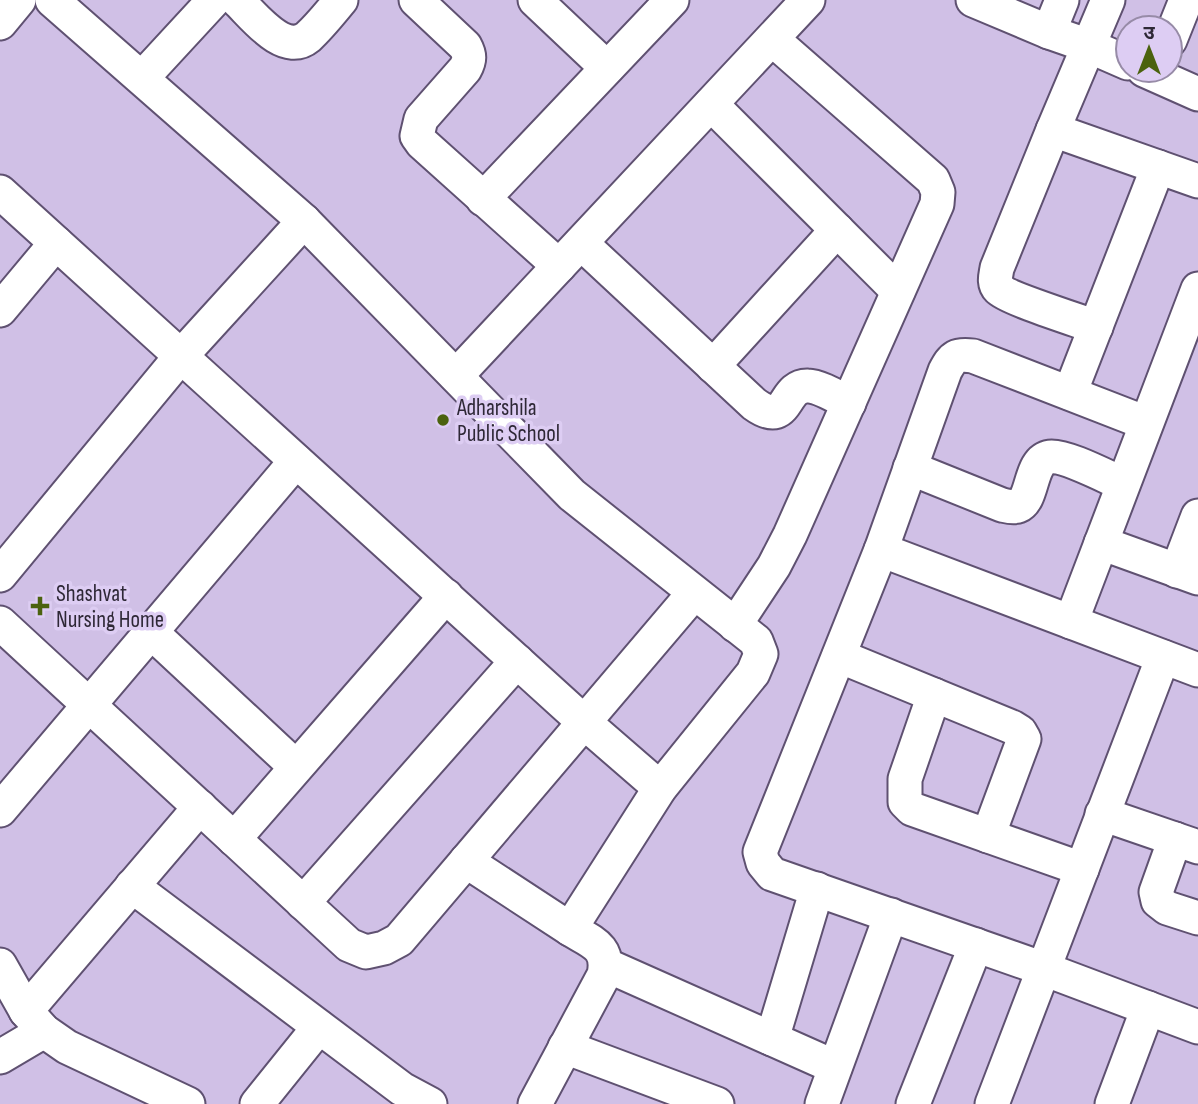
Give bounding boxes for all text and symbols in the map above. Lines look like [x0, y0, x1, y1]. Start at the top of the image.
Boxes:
north arrow [1114, 14, 1184, 84]
text: उ [1143, 22, 1155, 45]
place label: Adharshila Public School [456, 394, 560, 448]
marker: Adharshila Public School [435, 412, 451, 428]
place label: Shashvat Nursing Home [56, 580, 164, 634]
marker: Shashvat Nursing Home [30, 596, 50, 616]

